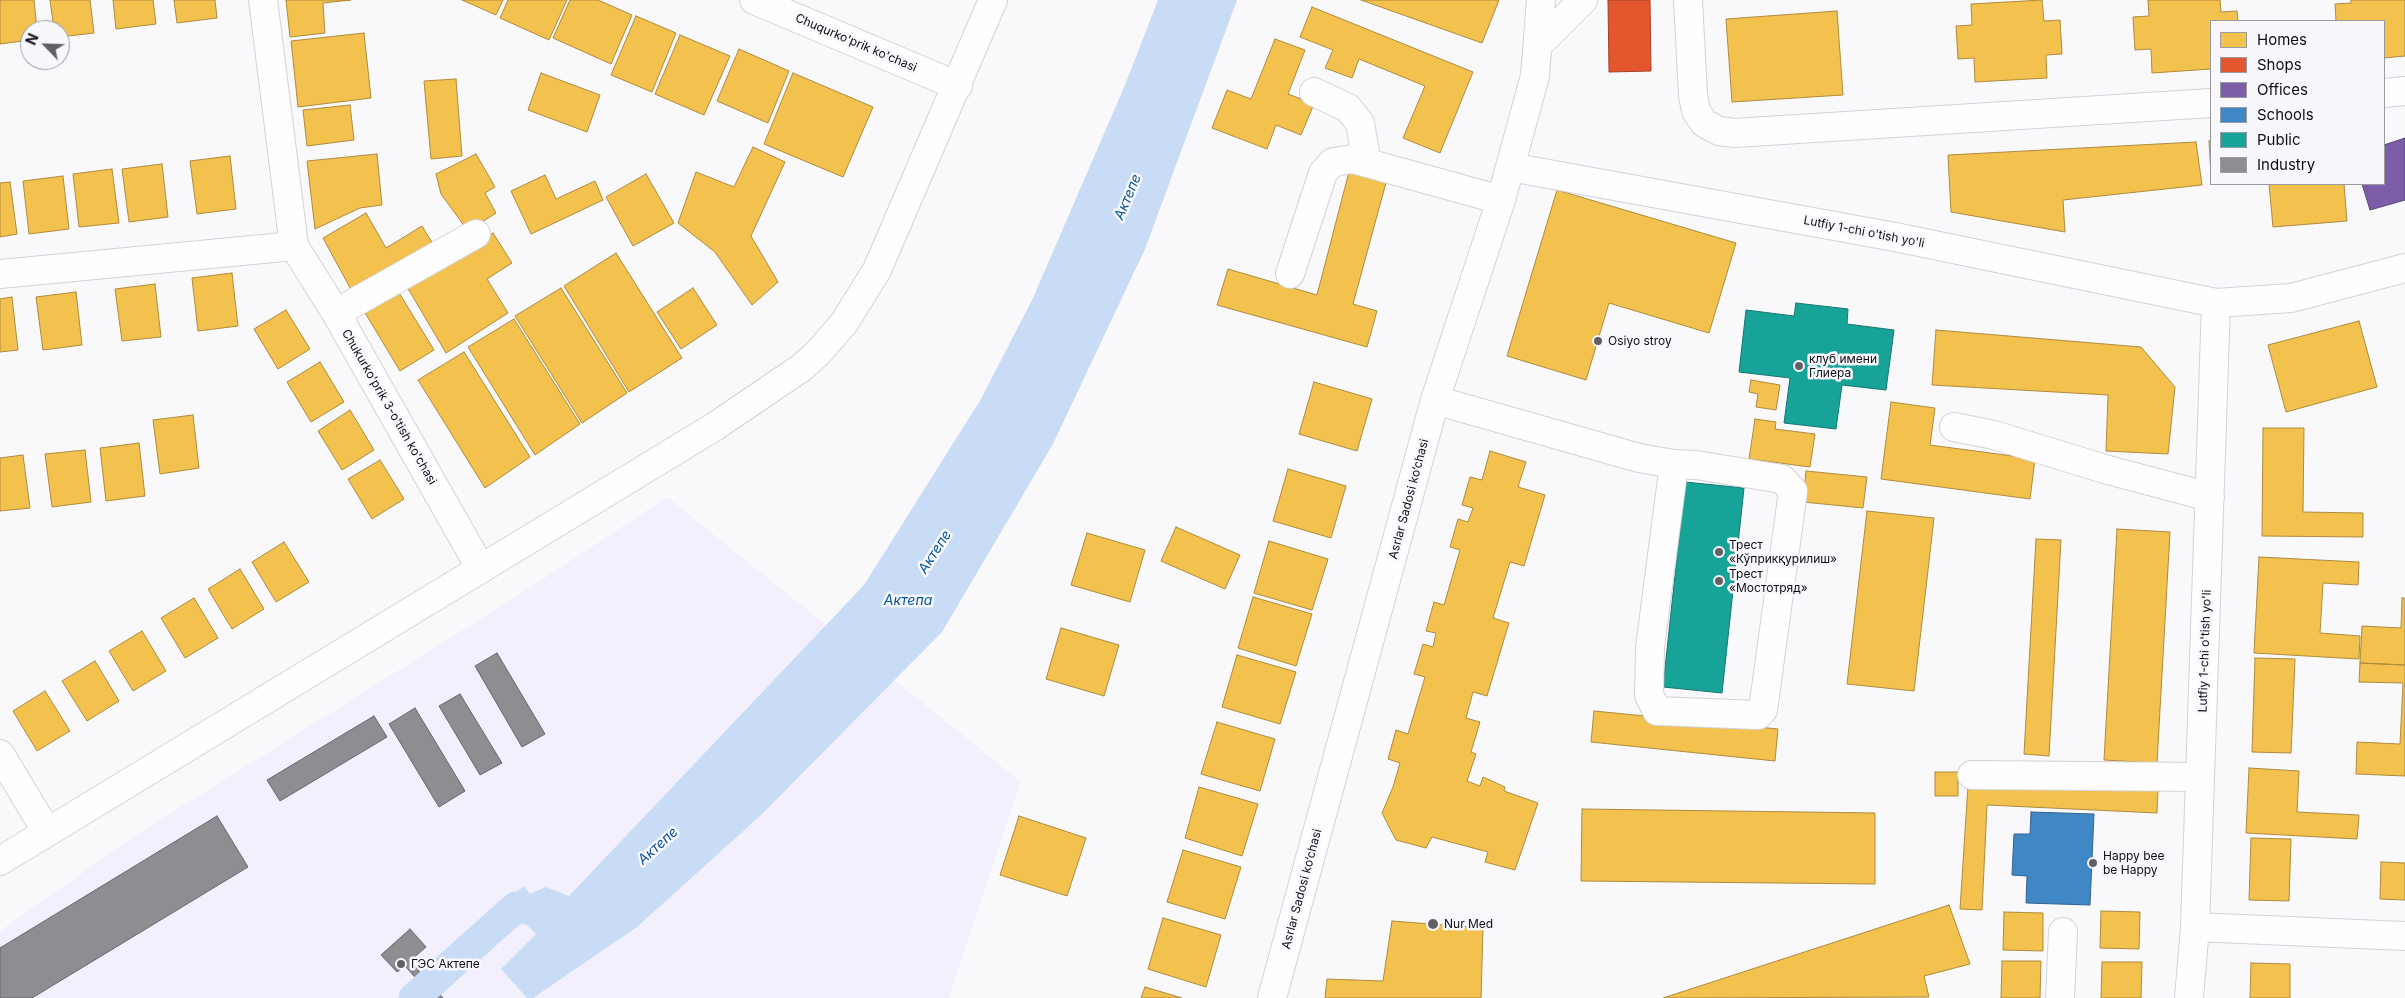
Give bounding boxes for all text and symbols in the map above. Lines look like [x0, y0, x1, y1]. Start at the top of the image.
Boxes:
street label: Chuqurko'prik ko'chasi [793, 11, 919, 75]
north arrow [20, 20, 70, 70]
legend [2210, 20, 2385, 185]
text: Homes [2257, 30, 2307, 49]
text: N [22, 31, 42, 47]
text: Shops [2257, 55, 2302, 74]
text: Offices [2257, 80, 2308, 99]
text: Schools [2257, 105, 2314, 124]
text: Public [2257, 130, 2300, 149]
text: Industry [2257, 155, 2315, 174]
water label: Актепе [1111, 172, 1145, 222]
street label: Lutfiy 1-chi o'tish yo'li [1802, 213, 1926, 251]
street label: Chukurko'prik 3-o'tish ko'chasi [338, 327, 440, 487]
place label: Osiyo stroy [1608, 334, 1672, 348]
marker: Osiyo stroy [1592, 335, 1604, 347]
place label: клуб имени Глиера [1809, 352, 1877, 380]
marker: клуб имени Глиера [1793, 360, 1805, 372]
street label: Asrlar Sadosi ko‘chasi [1386, 437, 1432, 561]
water label: Актепе [915, 527, 955, 577]
place label: Трест «Кўприкқурилиш» [1729, 538, 1837, 566]
marker: Трест «Кўприкқурилиш» [1713, 546, 1725, 558]
place label: Трест «Мостотряд» [1729, 567, 1808, 595]
marker: Трест «Мостотряд» [1713, 575, 1725, 587]
street label: Lutfiy 1-chi o'tish yo'li [2196, 589, 2214, 713]
water label: Актепа [884, 593, 932, 609]
water label: Актепе [635, 824, 681, 868]
street label: Asrlar Sadosi ko‘chasi [1279, 827, 1325, 951]
place label: Happy bee be Happy [2103, 849, 2165, 877]
marker: Happy bee be Happy [2087, 857, 2099, 869]
marker: Nur Med [1426, 917, 1440, 931]
place label: Nur Med [1444, 917, 1493, 931]
place label: ГЭС Актепe [411, 957, 480, 971]
marker: ГЭС Актепe [395, 958, 407, 970]

